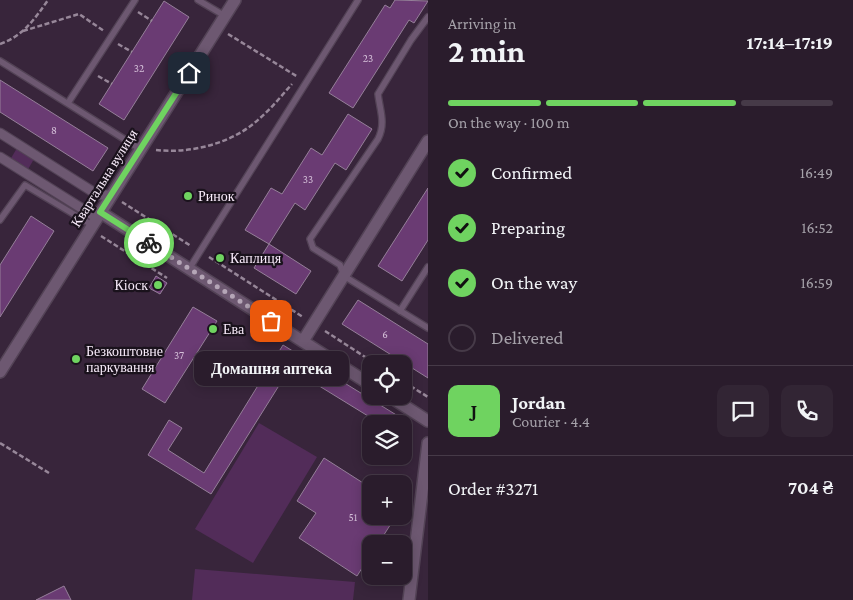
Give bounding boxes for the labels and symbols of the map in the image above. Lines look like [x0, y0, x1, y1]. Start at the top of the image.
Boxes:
pin [168, 52, 210, 94]
house number: 23 [363, 52, 373, 64]
house number: 32 [134, 62, 144, 74]
house number: 8 [51, 124, 57, 136]
street label: Квартальна вулиця [68, 126, 141, 230]
house number: 33 [303, 173, 313, 185]
place label: Ринок [198, 188, 235, 204]
marker: Ринок [182, 190, 194, 202]
courier [124, 218, 174, 268]
place label: Каплиця [230, 250, 282, 266]
marker: Каплиця [214, 252, 226, 264]
place label: Кіоск [114, 277, 148, 293]
marker: Кіоск [152, 279, 164, 291]
pin [250, 300, 292, 342]
place label: Ева [223, 321, 245, 337]
marker: Ева [207, 323, 219, 335]
house number: 6 [382, 328, 388, 340]
place label: Безкоштовне паркування [86, 343, 163, 375]
house number: 37 [174, 349, 184, 361]
callout: Домашня аптека [194, 351, 348, 386]
marker: Безкоштовне паркування [70, 353, 82, 365]
house number: 51 [349, 511, 358, 523]

